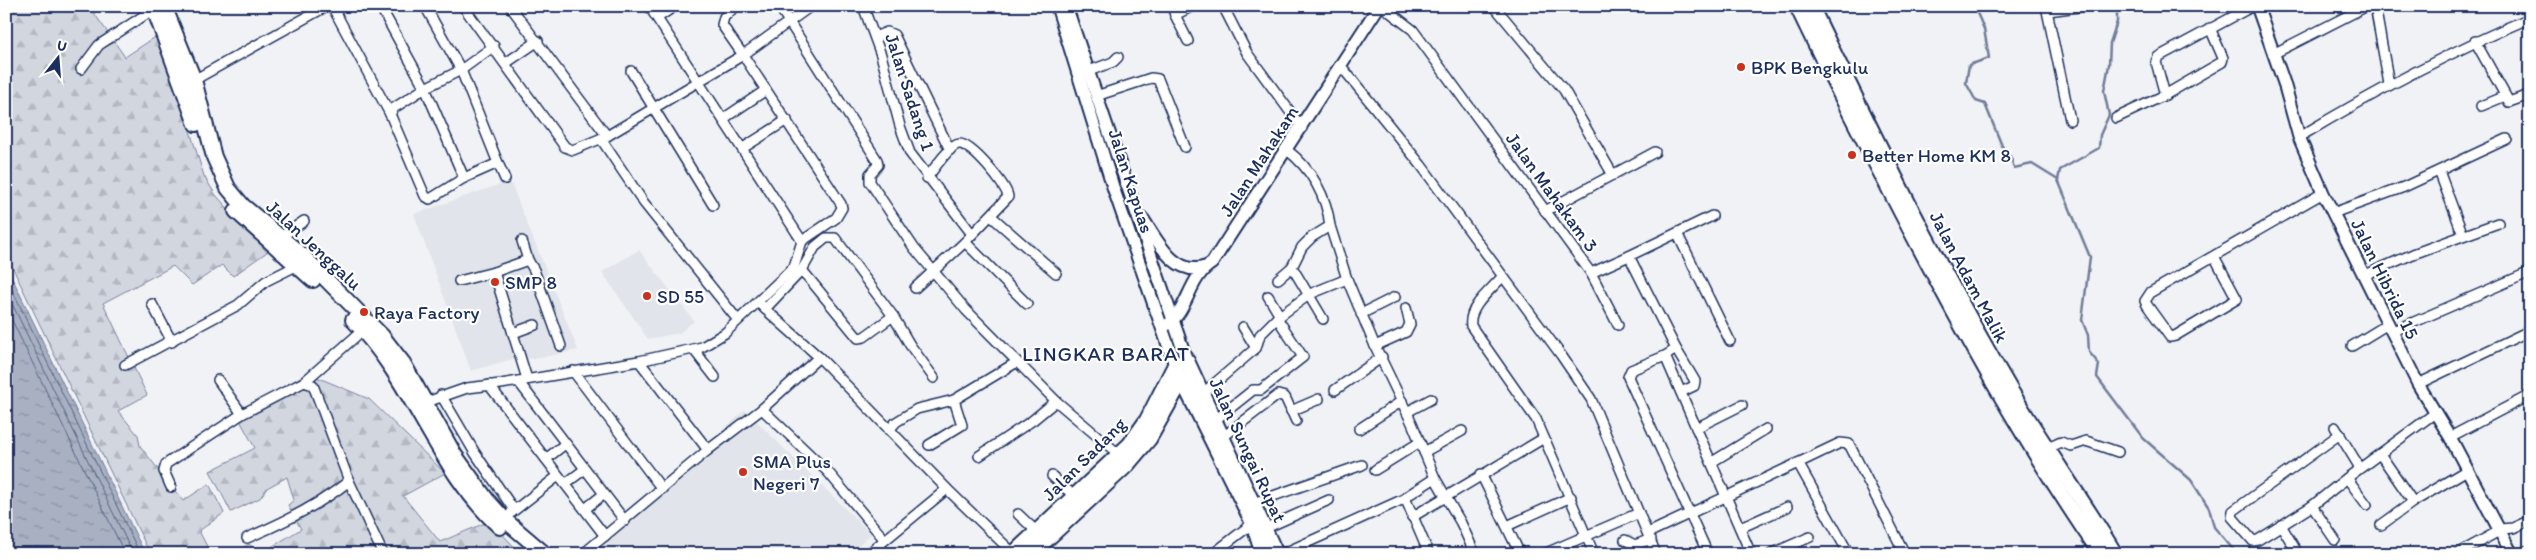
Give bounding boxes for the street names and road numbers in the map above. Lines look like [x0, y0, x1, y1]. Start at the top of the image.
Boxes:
street label: Jalan Sadang 1 [880, 30, 940, 154]
street label: Jalan Mahakam [1215, 101, 1304, 221]
street label: Jalan Kapuas [1103, 126, 1159, 236]
street label: Jalan Mahakam 3 [1501, 128, 1603, 256]
street label: Jalan Jenggalu [262, 195, 366, 295]
street label: Jalan Adam Malik [1925, 207, 2013, 347]
street label: Jalan Hibrida 15 [2346, 215, 2424, 343]
street label: Jalan Sungai Rupat [1204, 374, 1292, 526]
street label: Jalan Sadang [1037, 412, 1131, 506]

